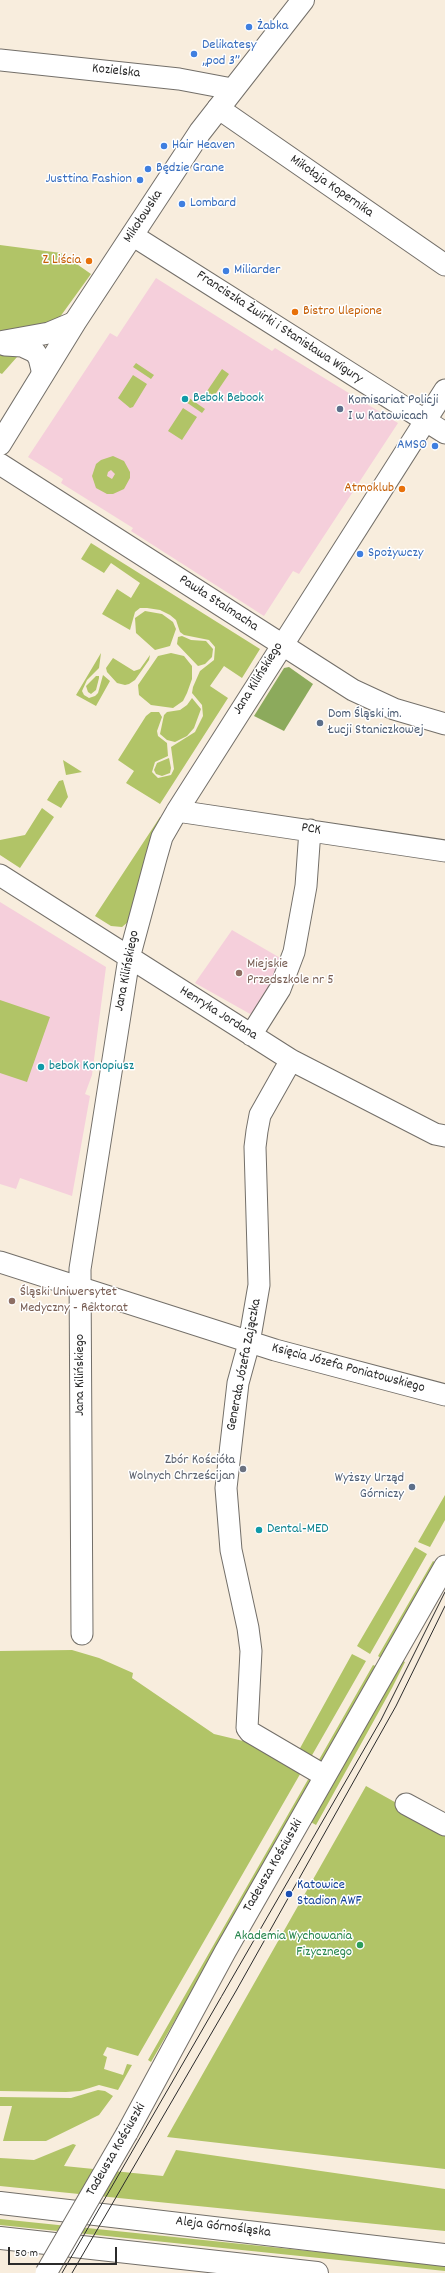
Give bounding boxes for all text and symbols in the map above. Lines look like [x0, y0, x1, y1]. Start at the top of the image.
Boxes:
place label: Żabka [257, 19, 288, 35]
marker: Żabka [244, 22, 254, 32]
place label: Delikatesy „pod 3” [202, 38, 256, 70]
marker: Delikatesy „pod 3” [189, 49, 199, 59]
street label: Kozielska [91, 61, 141, 83]
place label: Hair Heaven [172, 138, 235, 154]
marker: Hair Heaven [159, 141, 169, 151]
street label: Mikołaja Kopernika [286, 152, 376, 222]
place label: Będzie Grane [156, 161, 224, 177]
marker: Będzie Grane [143, 164, 153, 174]
place label: Justtina Fashion [45, 172, 132, 188]
marker: Justtina Fashion [135, 175, 145, 185]
street label: Mikołowska [121, 187, 167, 247]
place label: Lombard [190, 196, 236, 212]
marker: Lombard [177, 199, 187, 209]
place label: Z Liścia [43, 253, 81, 269]
marker: Z Liścia [84, 256, 94, 266]
place label: Miliarder [234, 263, 280, 279]
marker: Miliarder [221, 266, 231, 276]
street label: Franciszka Żwirki i Stanisława Wigury [193, 268, 365, 388]
place label: Bistro Ulepione [303, 304, 382, 320]
marker: Bistro Ulepione [290, 307, 300, 317]
place label: Bebok Bebook [193, 391, 264, 407]
place label: Komisariat Policji I w Katowicach [348, 393, 438, 426]
marker: Bebok Bebook [180, 394, 190, 404]
marker: Komisariat Policji I w Katowicach [335, 404, 345, 414]
place label: AMSO [397, 438, 427, 454]
marker: AMSO [430, 441, 440, 451]
place label: Atmoklub [344, 481, 394, 497]
marker: Atmoklub [397, 484, 407, 494]
place label: Spożywczy [368, 546, 423, 562]
marker: Spożywczy [355, 549, 365, 559]
street label: Pawła Stalmacha [175, 572, 261, 636]
street label: Jana Kilińskiego [230, 640, 288, 718]
place label: Dom Śląski im. Łucji Staniczkowej [328, 707, 424, 740]
marker: Dom Śląski im. Łucji Staniczkowej [315, 718, 325, 728]
street label: PCK [300, 820, 322, 840]
street label: Jana Kilińskiego [112, 929, 144, 1013]
place label: Miejskie Przedszkole nr 5 [247, 957, 334, 990]
marker: Miejskie Przedszkole nr 5 [234, 968, 244, 978]
street label: Henryka Jordana [176, 983, 260, 1045]
place label: bebok Konopiusz [49, 1059, 134, 1075]
marker: bebok Konopiusz [36, 1062, 46, 1072]
place label: Śląski Uniwersytet Medyczny - Rektorat [20, 1285, 128, 1318]
marker: Śląski Uniwersytet Medyczny - Rektorat [7, 1296, 17, 1306]
street label: Generała Józefa Zajączka [224, 1297, 266, 1433]
street label: Jana Kilińskiego [73, 1334, 89, 1416]
street label: Księcia Józefa Poniatowskiego [270, 1340, 426, 1398]
place label: Zbór Kościóła Wolnych Chrześcijan [129, 1453, 235, 1486]
marker: Zbór Kościóła Wolnych Chrześcijan [238, 1464, 248, 1474]
place label: Wyższy Urząd Górniczy [335, 1471, 404, 1504]
marker: Wyższy Urząd Górniczy [407, 1482, 417, 1492]
place label: Dental-MED [267, 1522, 328, 1538]
marker: Dental-MED [254, 1525, 264, 1535]
street label: Tadeusza Kościuszki [241, 1817, 307, 1915]
place label: Katowice Stadion AWF [297, 1878, 362, 1910]
marker: Katowice Stadion AWF [284, 1889, 294, 1899]
place label: Akademia Wychowania Fizycznego [234, 1929, 352, 1962]
marker: Akademia Wychowania Fizycznego [355, 1940, 365, 1950]
street label: Tadeusza Kościuszki [84, 2101, 150, 2199]
street label: Aleja Górnośląska [175, 2214, 271, 2242]
scale bar [10, 2239, 119, 2265]
text: 50 m [15, 2245, 38, 2262]

